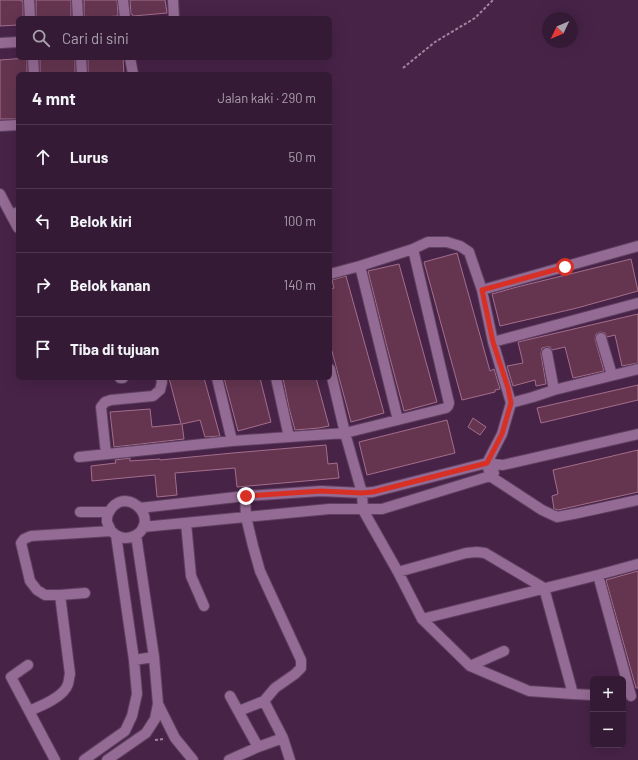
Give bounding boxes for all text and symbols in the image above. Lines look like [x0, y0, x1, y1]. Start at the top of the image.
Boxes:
north arrow [542, 12, 578, 48]
search box [16, 16, 332, 60]
icon: search [30, 27, 52, 49]
text: Cari di sini [62, 29, 129, 47]
text: 4 mnt [32, 88, 76, 108]
text: Jalan kaki · 290 m [217, 90, 316, 106]
icon: ahead [32, 146, 54, 168]
text: Lurus [70, 148, 108, 166]
text: 50 m [289, 149, 316, 165]
icon: left [32, 210, 54, 232]
text: Belok kiri [70, 212, 132, 230]
text: 100 m [283, 213, 316, 229]
route start [556, 258, 574, 276]
icon: right [32, 274, 54, 296]
text: Belok kanan [70, 276, 150, 294]
text: 140 m [284, 277, 316, 293]
icon: arrive [32, 338, 54, 360]
text: Tiba di tujuan [70, 340, 159, 358]
route end [237, 487, 255, 505]
map controls [590, 676, 626, 748]
button: + [590, 676, 626, 712]
button: − [590, 712, 626, 748]

